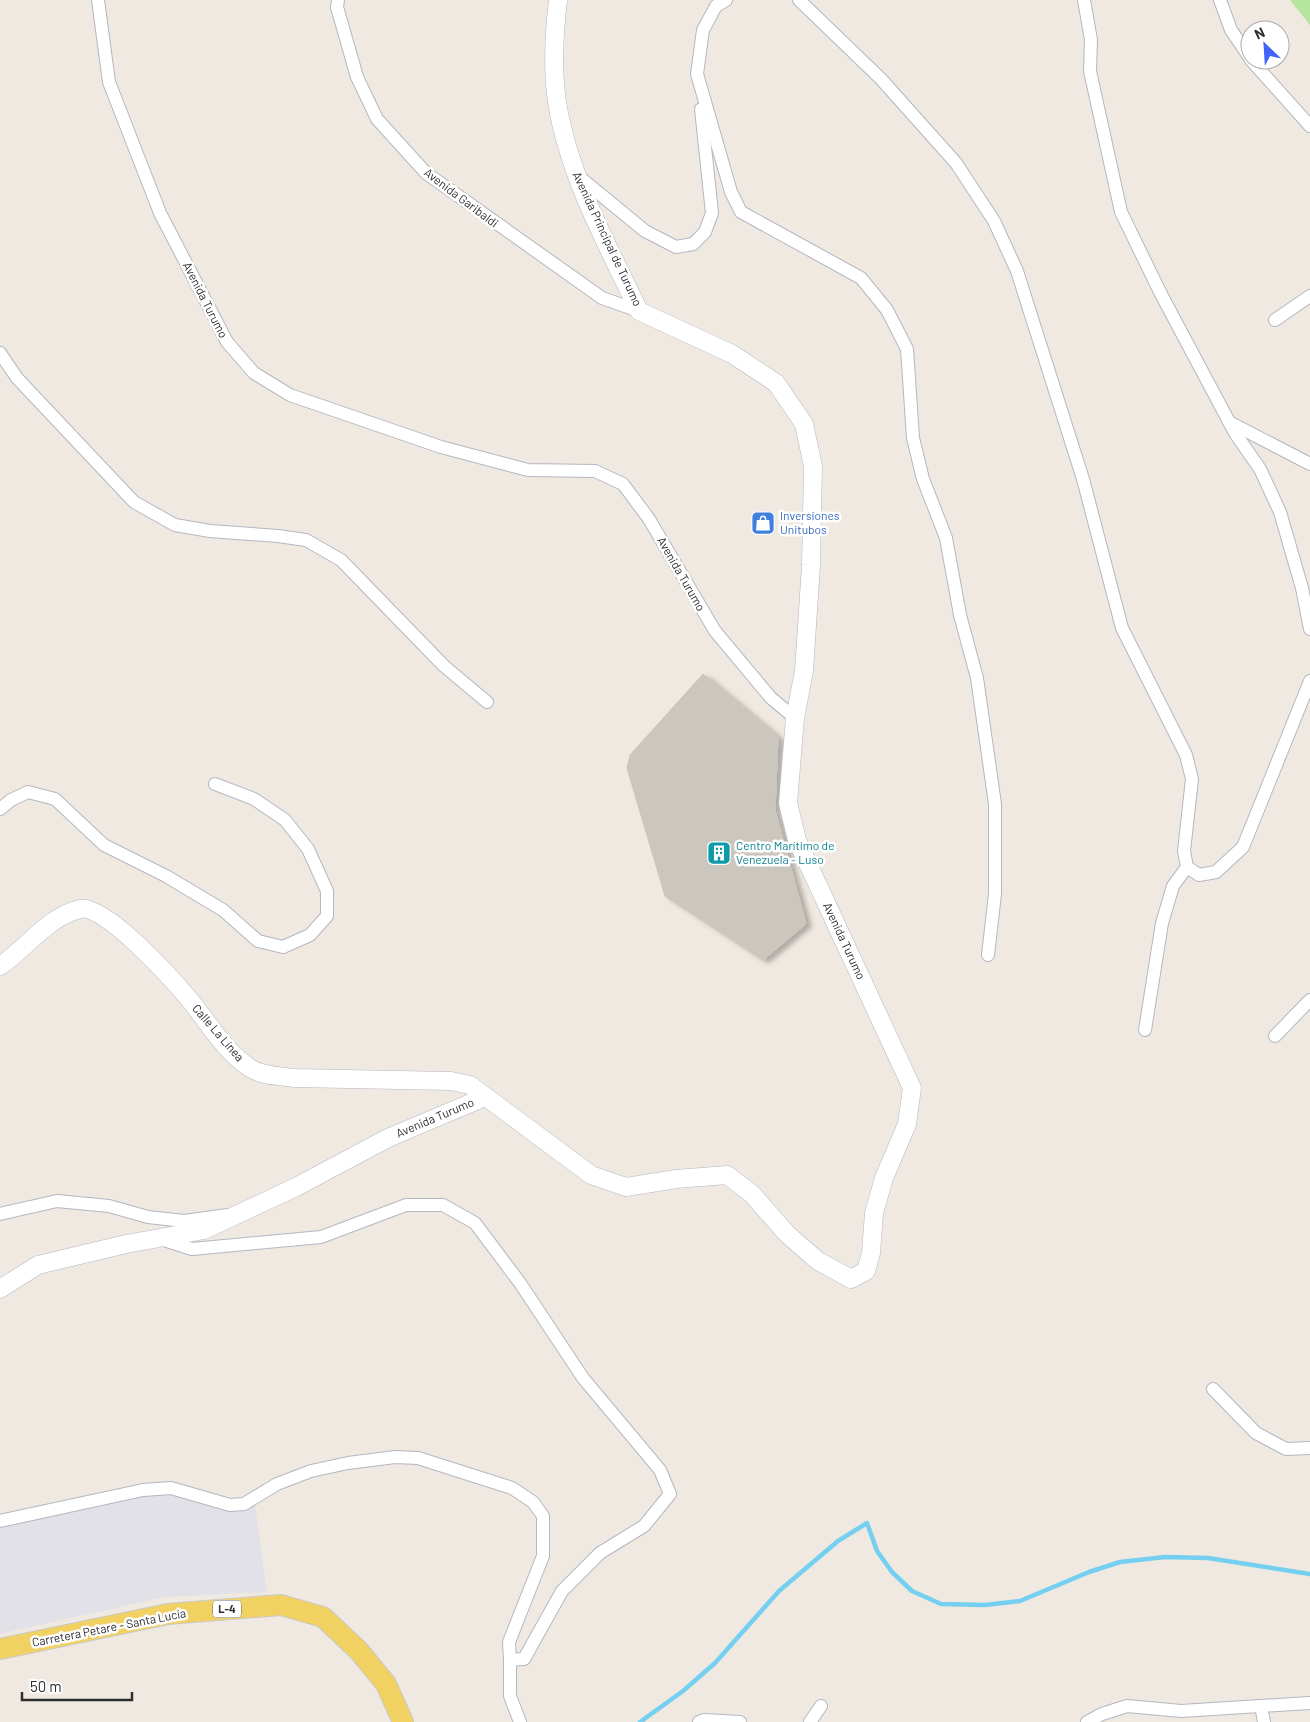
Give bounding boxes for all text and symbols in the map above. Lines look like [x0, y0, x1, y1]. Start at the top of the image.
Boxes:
north arrow [1240, 20, 1290, 70]
text: N [1251, 23, 1267, 42]
street label: Avenida Garibaldi [422, 165, 501, 230]
street label: Avenida Principal de Turumo [571, 169, 645, 308]
street label: Avenida Turumo [181, 259, 231, 340]
place label: Inversiones Unitubos [780, 508, 840, 536]
shop icon: Inversiones Unitubos [750, 510, 776, 536]
street label: Avenida Turumo [655, 534, 709, 613]
place label: Centro Marítimo de Venezuela - Luso [736, 838, 835, 866]
building icon: Centro Marítimo de Venezuela - Luso [706, 840, 732, 866]
street label: Avenida Turumo [821, 900, 869, 981]
street label: Calle La Línea [190, 1001, 247, 1064]
street label: Avenida Turumo [393, 1094, 476, 1140]
road number: L-4 [213, 1600, 241, 1618]
street label: Carretera Petare - Santa Lucía [31, 1605, 187, 1649]
scale bar [22, 1670, 132, 1702]
text: 50 m [30, 1677, 62, 1695]

